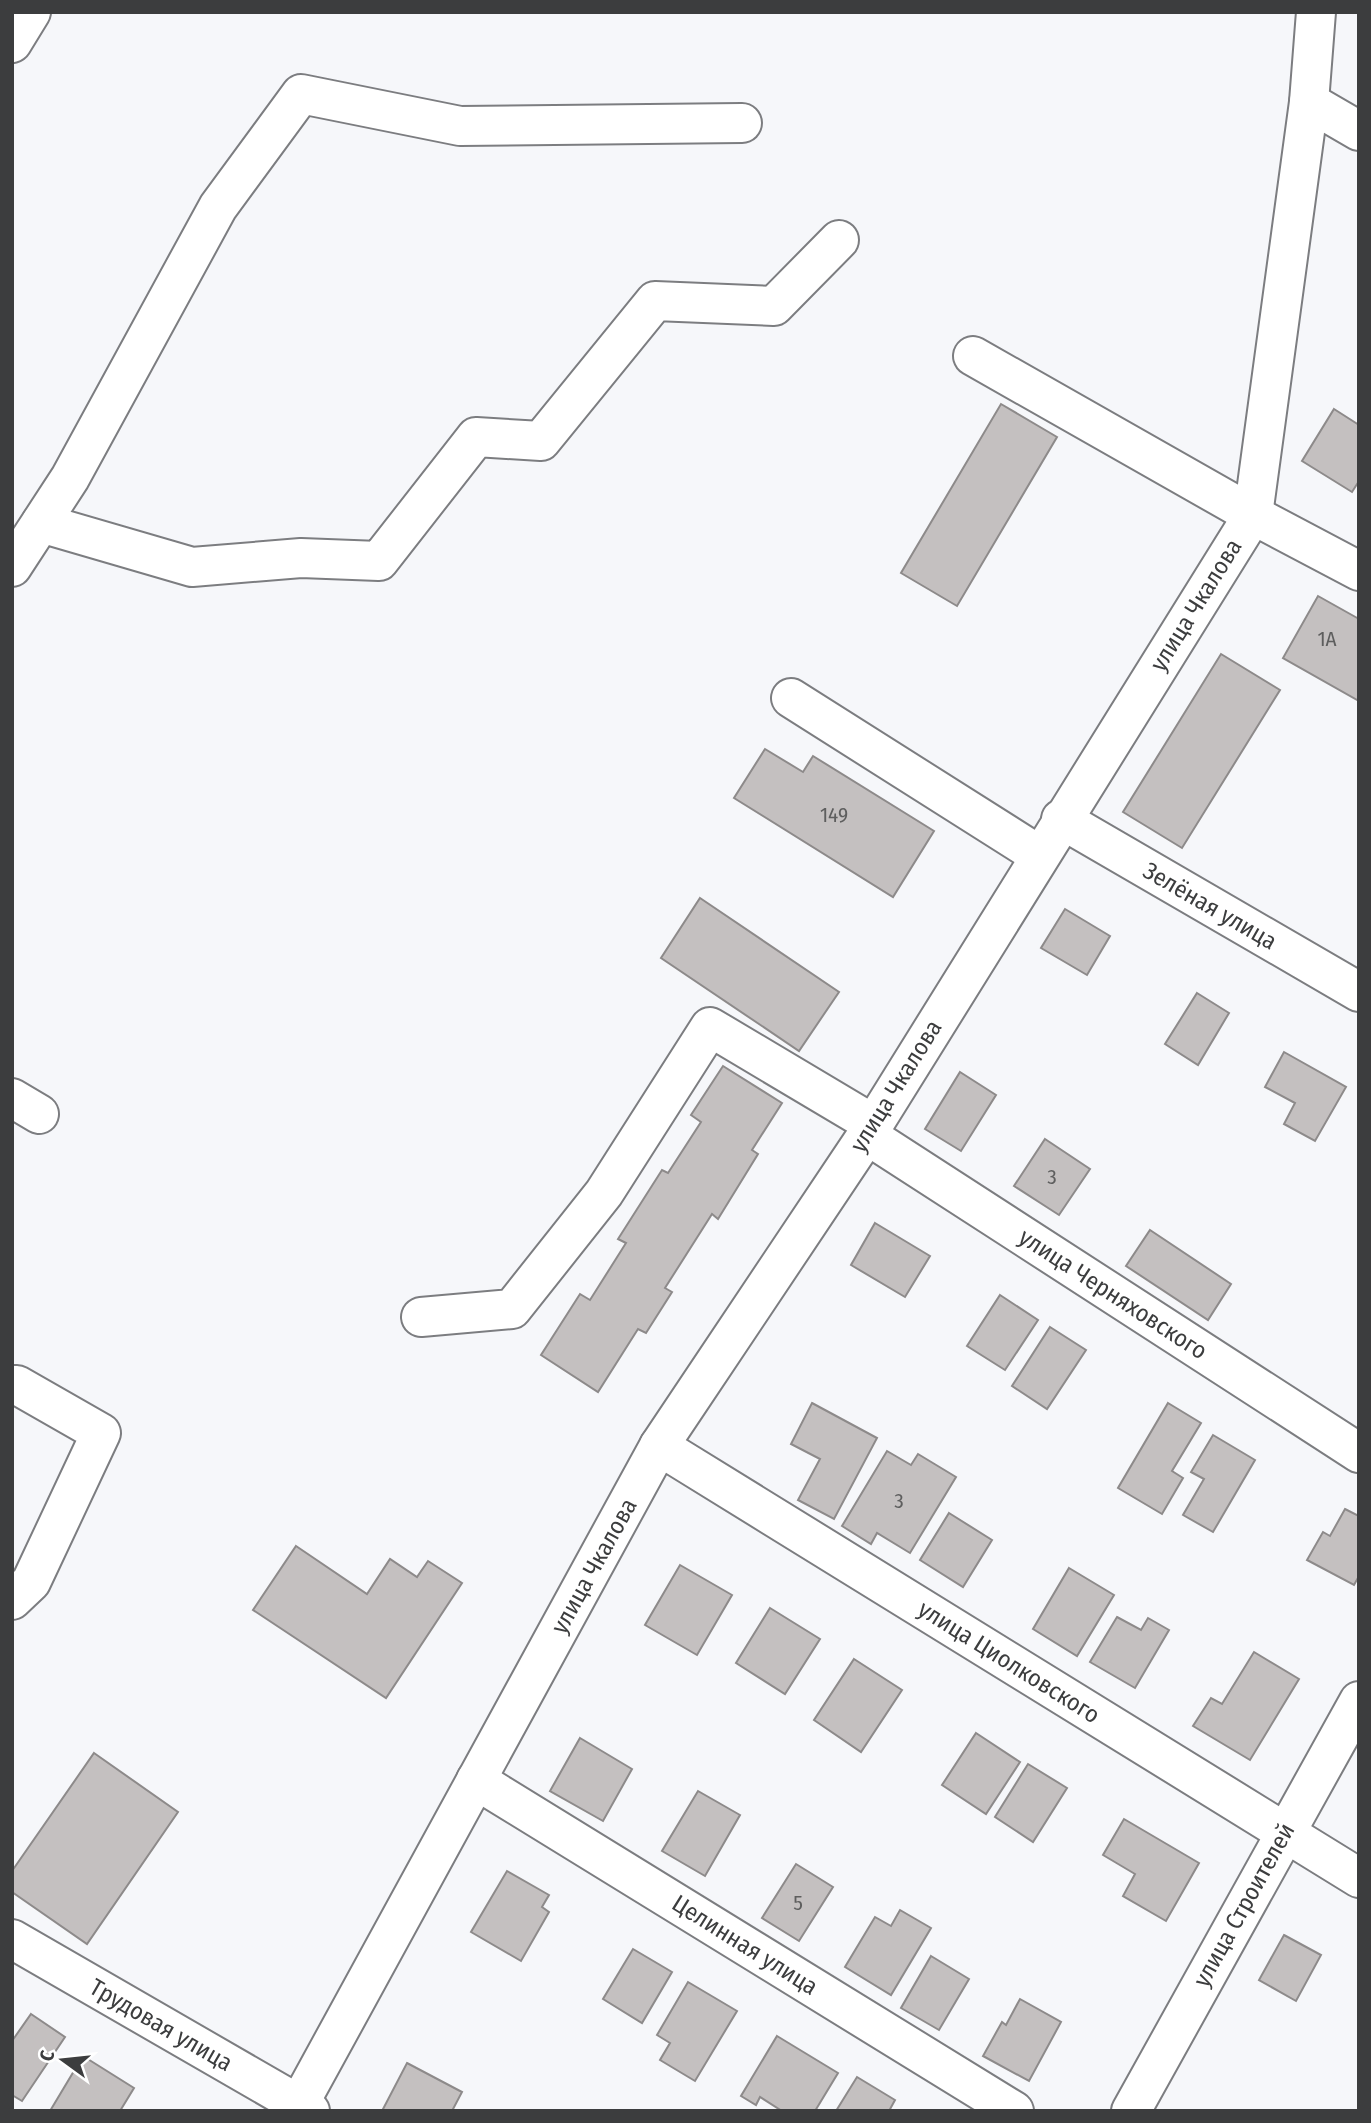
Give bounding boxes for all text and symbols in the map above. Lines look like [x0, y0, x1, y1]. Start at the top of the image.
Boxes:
street label: улица Чкалова [1144, 534, 1248, 676]
house number: 1А [1317, 626, 1337, 652]
house number: 149 [820, 802, 848, 828]
street label: Зелёная улица [1138, 857, 1282, 955]
street label: улица Чкалова [844, 1015, 948, 1157]
house number: 3 [1047, 1164, 1057, 1190]
street label: улица Черняховского [1014, 1223, 1212, 1365]
house number: 3 [894, 1488, 904, 1514]
street label: улица Чкалова [545, 1494, 643, 1638]
street label: улица Циолковского [913, 1595, 1105, 1729]
street label: улица Строителей [1187, 1818, 1301, 1992]
street label: Целинная улица [667, 1889, 823, 2001]
house number: 5 [793, 1890, 803, 1916]
street label: Трудовая улица [85, 1973, 237, 2077]
north arrow [28, 2025, 98, 2095]
text: С [35, 2048, 59, 2064]

